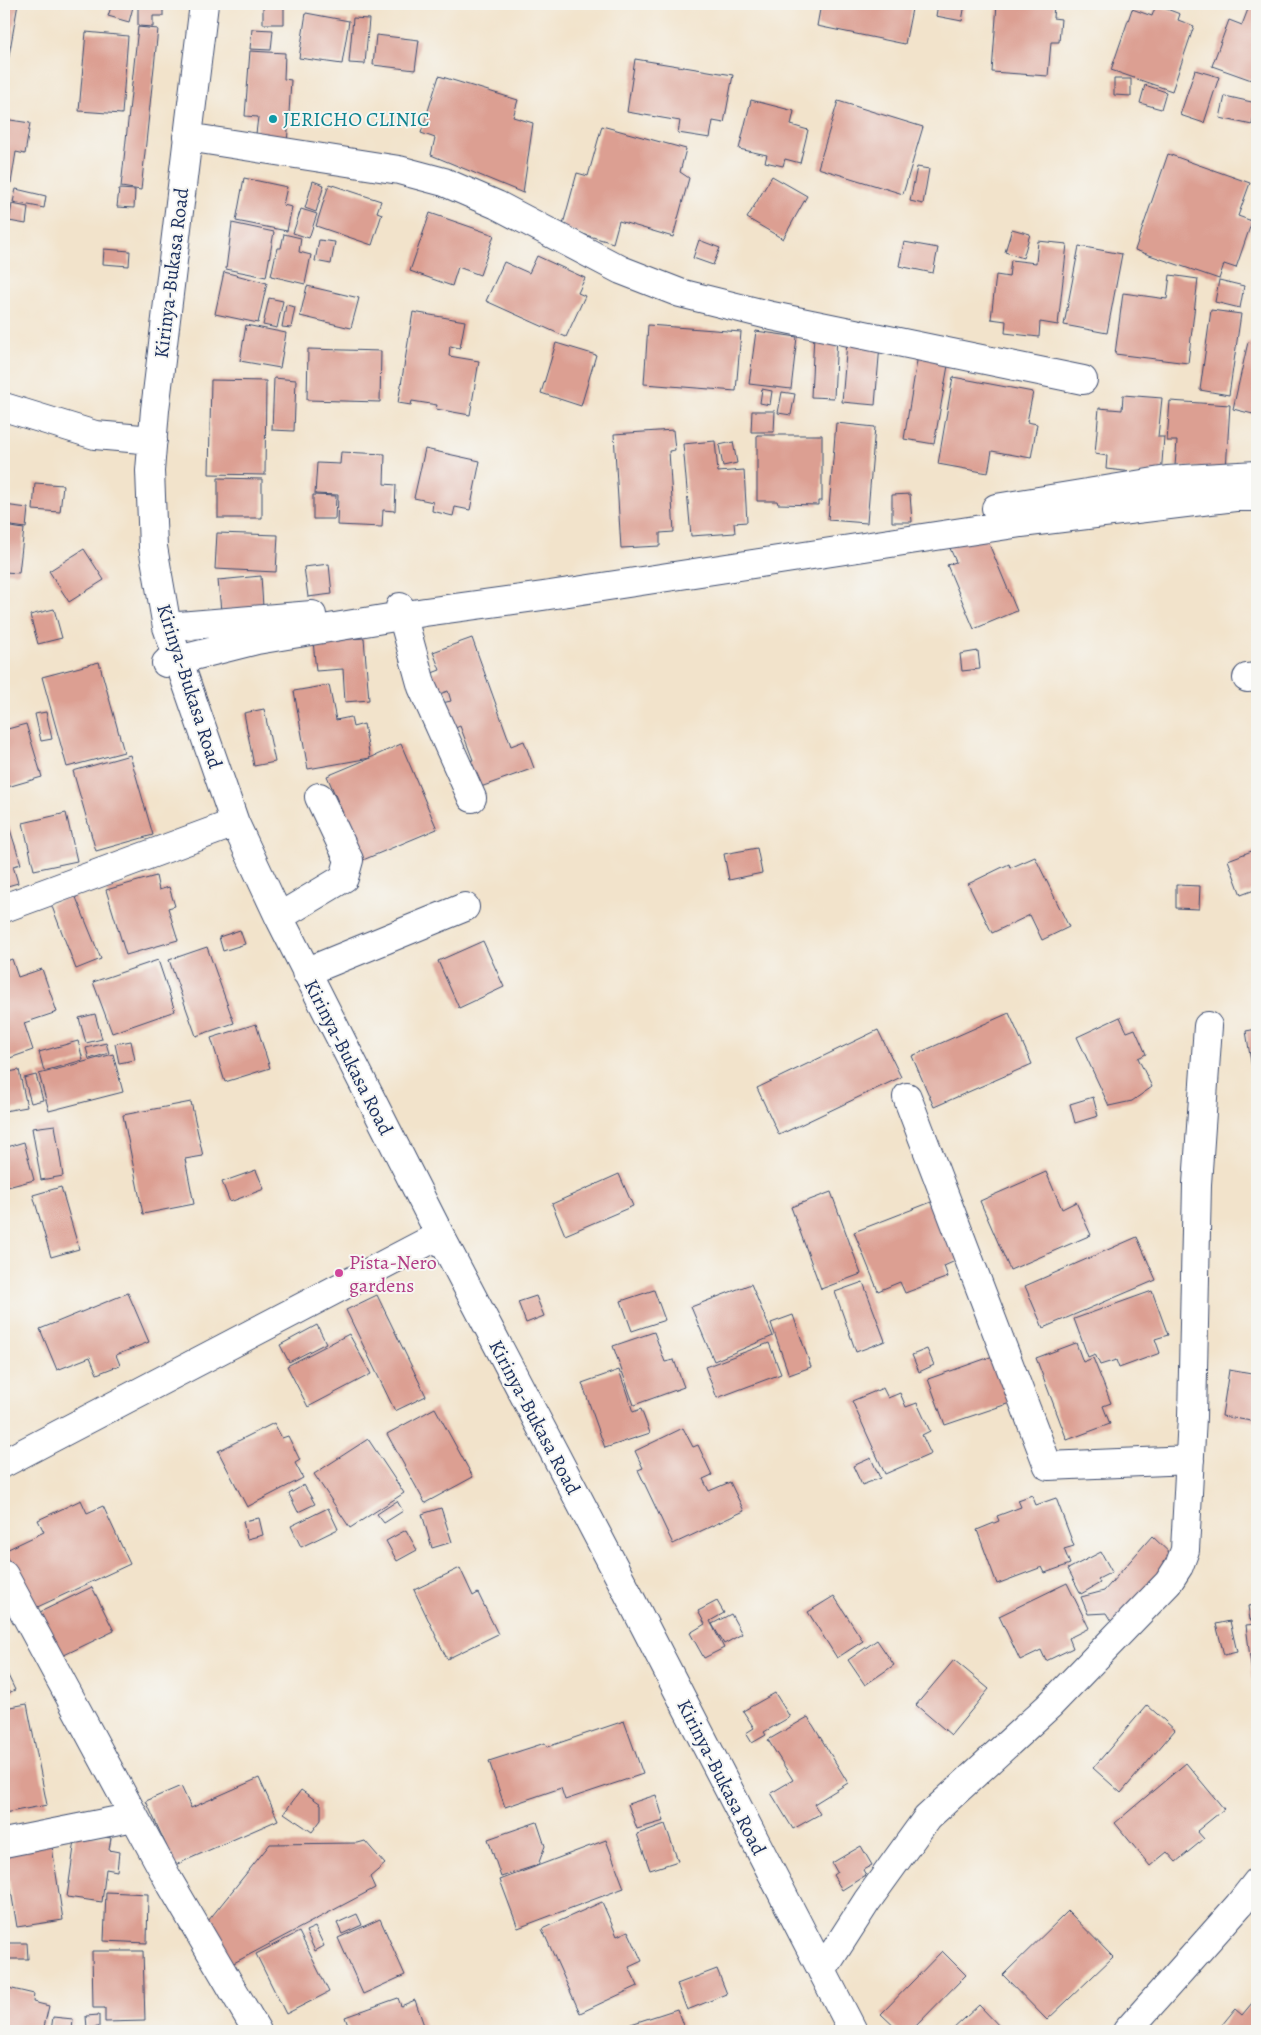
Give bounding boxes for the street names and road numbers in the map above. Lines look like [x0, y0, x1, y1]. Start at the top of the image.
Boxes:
street label: Kirinya-Bukasa Road [148, 186, 195, 360]
street label: Kirinya-Bukasa Road [150, 600, 229, 772]
street label: Kirinya-Bukasa Road [298, 975, 400, 1140]
street label: Kirinya-Bukasa Road [482, 1335, 587, 1500]
street label: Kirinya-Bukasa Road [671, 1695, 773, 1860]

